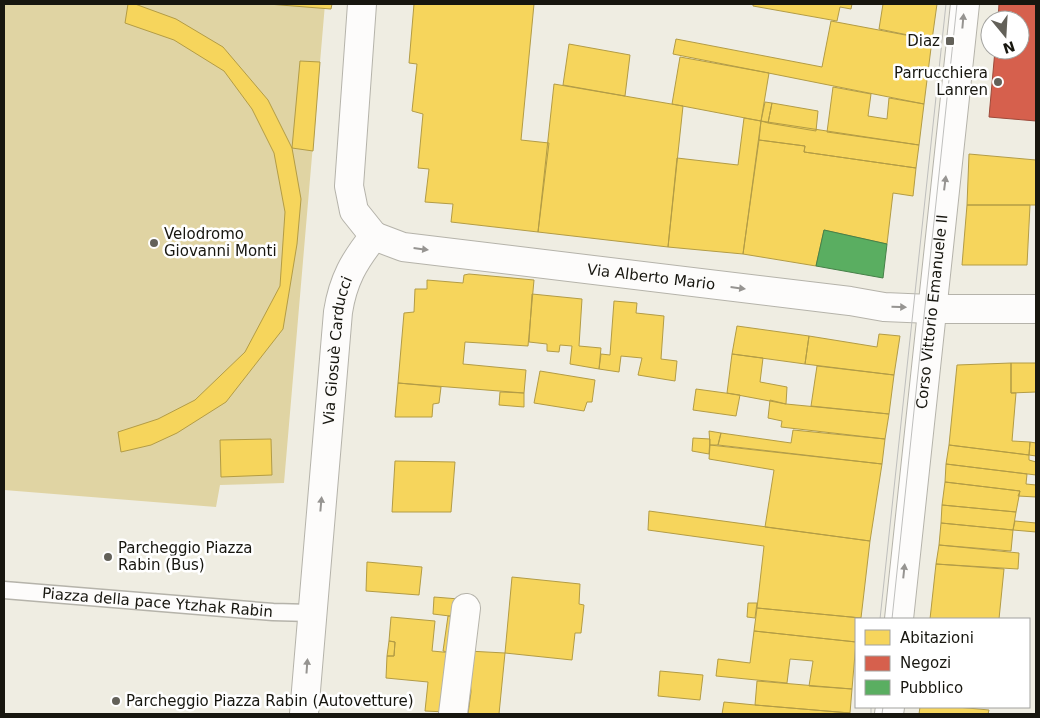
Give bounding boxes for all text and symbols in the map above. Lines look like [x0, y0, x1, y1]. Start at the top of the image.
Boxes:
north arrow [980, 10, 1030, 60]
one-way arrow [960, 13, 968, 29]
place label: Diaz [907, 32, 940, 50]
marker: Diaz [944, 35, 956, 47]
text: N [1001, 38, 1017, 57]
place label: Parrucchiera Lanren [894, 64, 988, 99]
marker: Parrucchiera Lanren [992, 76, 1004, 88]
one-way arrow [941, 175, 949, 191]
street label: Corso Vittorio Emanuele II [913, 214, 951, 410]
place label: Velodromo Giovanni Monti [164, 225, 277, 260]
marker: Velodromo Giovanni Monti [148, 237, 160, 249]
one-way arrow [413, 245, 429, 253]
street label: Via Alberto Mario [586, 260, 716, 294]
street label: Via Giosuè Carducci [319, 273, 356, 426]
one-way arrow [731, 284, 747, 292]
one-way arrow [892, 304, 908, 312]
one-way arrow [317, 495, 325, 511]
place label: Parcheggio Piazza Rabin (Bus) [118, 539, 253, 574]
marker: Parcheggio Piazza Rabin (Bus) [102, 551, 114, 563]
one-way arrow [900, 562, 908, 578]
street label: Piazza della pace Ytzhak Rabin [41, 584, 274, 621]
legend [855, 618, 1030, 708]
text: Abitazioni [900, 629, 974, 647]
text: Negozi [900, 654, 951, 672]
one-way arrow [304, 657, 312, 673]
text: Pubblico [900, 679, 963, 697]
place label: Parcheggio Piazza Rabin (Autovetture) [126, 692, 414, 710]
marker: Parcheggio Piazza Rabin (Autovetture) [110, 695, 122, 707]

